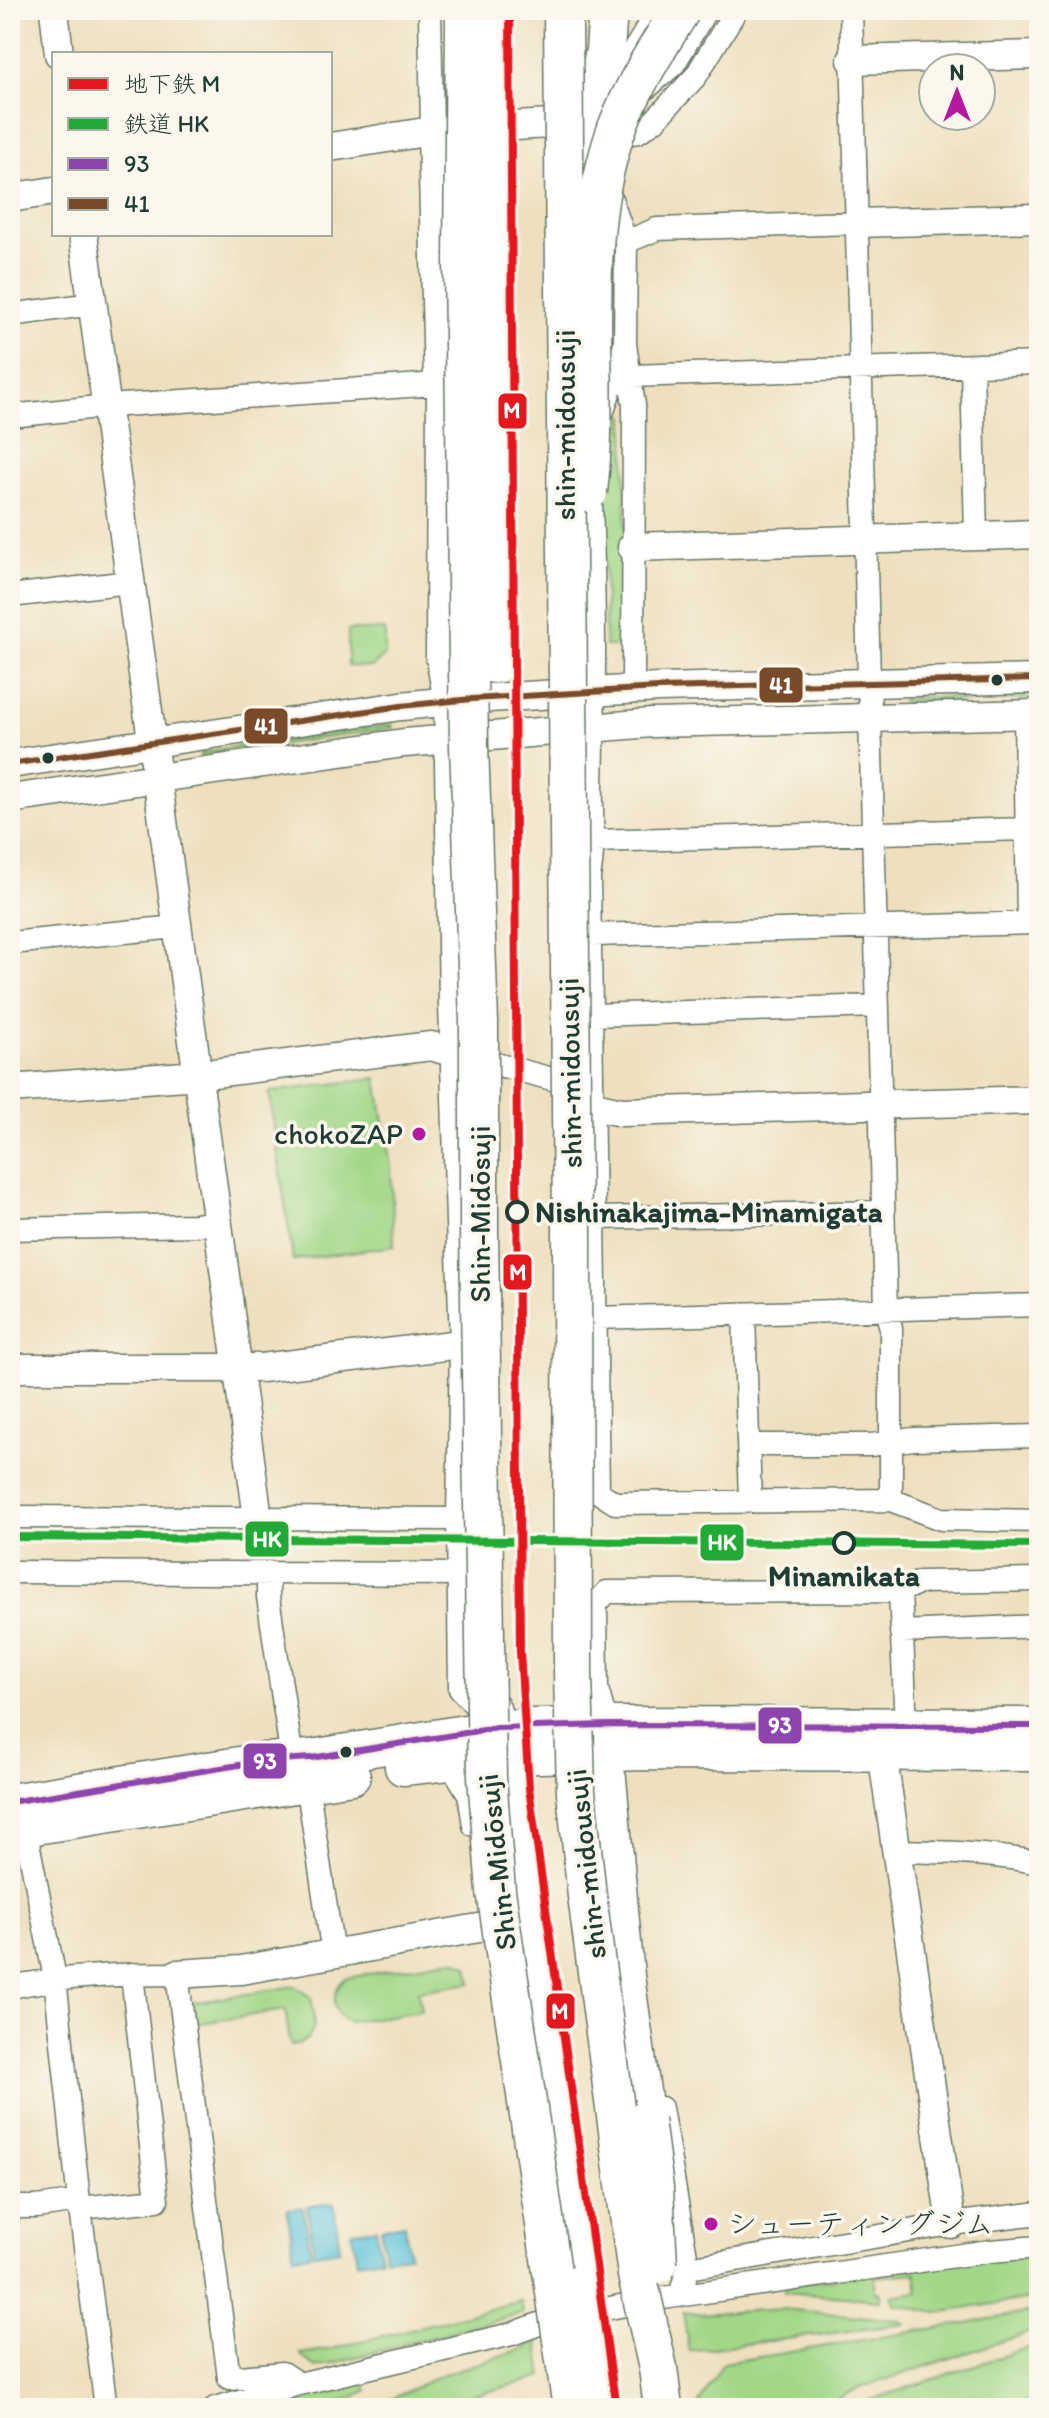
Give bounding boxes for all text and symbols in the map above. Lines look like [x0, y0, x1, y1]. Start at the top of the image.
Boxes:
legend [52, 52, 332, 236]
north arrow [917, 52, 997, 132]
text: N [950, 59, 964, 86]
text: 地下鉄 M [124, 69, 220, 98]
text: 鉄道 HK [124, 109, 209, 138]
text: 93 [124, 149, 150, 178]
text: 41 [124, 189, 150, 218]
street label: shin-midousuji [546, 329, 583, 521]
line badge: M [497, 392, 528, 430]
text: M [503, 397, 521, 424]
line badge: 41 [758, 666, 804, 704]
text: 41 [769, 672, 794, 699]
unlabelled marker [989, 672, 1005, 688]
line badge: 41 [243, 707, 289, 745]
text: 41 [254, 713, 279, 740]
unlabelled marker [40, 750, 56, 766]
street label: shin-midousuji [549, 977, 590, 1169]
place label: chokoZAP [274, 1115, 403, 1152]
marker: chokoZAP [410, 1125, 428, 1143]
street label: Shin-Midōsuji [461, 1125, 498, 1303]
place label: Nishinakajima-Minamigata [535, 1193, 883, 1230]
marker: Nishinakajima-Minamigata [506, 1201, 528, 1223]
line badge: M [502, 1253, 533, 1291]
text: M [509, 1259, 527, 1286]
line badge: HK [244, 1520, 290, 1558]
line badge: HK [699, 1523, 745, 1562]
text: HK [253, 1526, 282, 1553]
text: HK [708, 1529, 737, 1556]
marker: Minamikata [833, 1532, 855, 1554]
place label: Minamikata [768, 1557, 920, 1594]
line badge: 93 [757, 1706, 803, 1745]
text: 93 [768, 1712, 792, 1739]
line badge: 93 [242, 1742, 288, 1780]
unlabelled marker [338, 1744, 354, 1760]
text: 93 [253, 1748, 277, 1775]
street label: shin-midousuji [557, 1767, 614, 1961]
street label: Shin-Midōsuji [469, 1772, 524, 1952]
line badge: M [545, 1992, 576, 2030]
text: M [551, 1998, 569, 2025]
place label: シューティングジム [727, 2205, 994, 2242]
marker: シューティングジム [702, 2215, 720, 2233]

